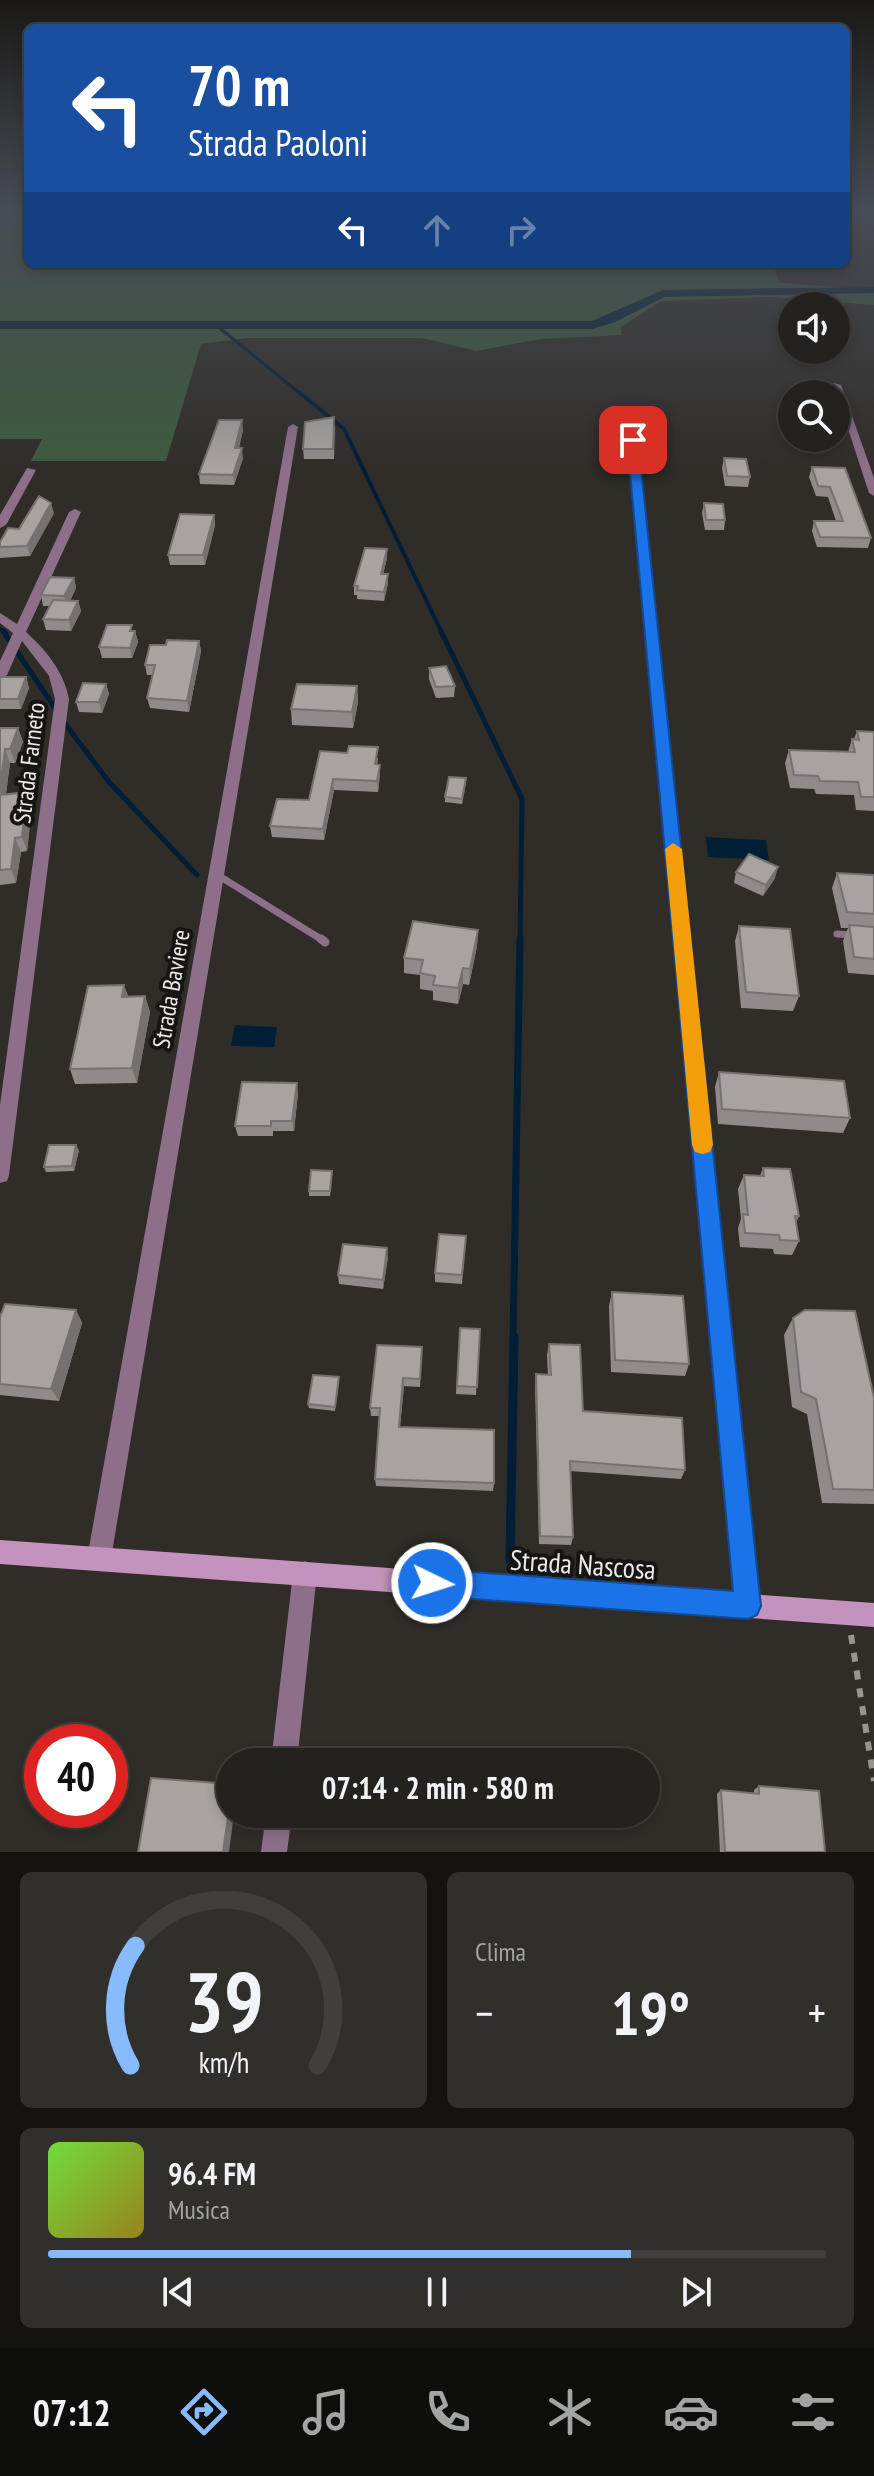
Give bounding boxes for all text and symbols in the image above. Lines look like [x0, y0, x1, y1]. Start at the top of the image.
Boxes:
text: 70 m [188, 49, 290, 121]
icon: left [56, 56, 160, 160]
text: Strada Paoloni [188, 119, 368, 166]
icon: left [331, 208, 375, 252]
icon: ahead [415, 208, 459, 252]
icon: right [499, 208, 543, 252]
map controls [778, 292, 850, 452]
button: sound [778, 292, 850, 364]
button: search [778, 380, 850, 452]
pin [599, 406, 667, 474]
icon: arrive [611, 418, 655, 462]
street label: Strada Farneto [6, 701, 52, 825]
street label: Strada Baviere [145, 927, 197, 1051]
street label: Strada Nascosa [509, 1540, 657, 1588]
position arrow [390, 1541, 474, 1625]
speed limit sign: 40 [24, 1724, 128, 1828]
text: 07:14 · 2 min · 580 m [322, 1768, 554, 1807]
text: Clima [475, 1935, 526, 1968]
text: 39 [184, 1947, 263, 2055]
text: 19° [611, 1974, 690, 2052]
text: − [475, 1984, 493, 2041]
text: + [808, 1984, 826, 2041]
text: km/h [198, 2044, 249, 2081]
text: 96.4 FM [168, 2154, 256, 2193]
text: Musica [168, 2193, 230, 2226]
icon: previous [156, 2270, 200, 2314]
icon: pause [415, 2270, 459, 2314]
icon: next [674, 2270, 718, 2314]
icon: directions [176, 2384, 232, 2440]
icon: music [298, 2384, 354, 2440]
icon: phone [420, 2384, 476, 2440]
icon: climate [542, 2384, 598, 2440]
icon: car [663, 2384, 719, 2440]
icon: filters [785, 2384, 841, 2440]
text: 07:12 [33, 2389, 111, 2436]

